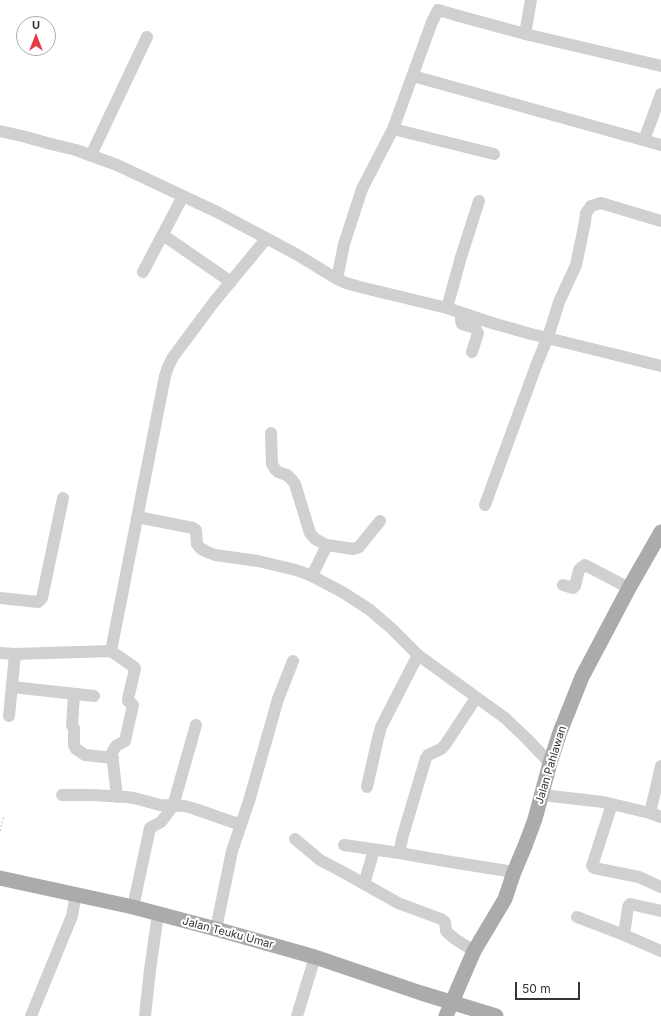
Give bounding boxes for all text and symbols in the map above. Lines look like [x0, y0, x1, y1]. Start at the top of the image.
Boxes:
north arrow [16, 16, 56, 56]
text: U [32, 18, 40, 32]
street label: Jalan Pahlawan [533, 724, 569, 806]
street label: Jalan Teuku Umar [181, 914, 275, 952]
scale bar [517, 974, 582, 1000]
text: 50 m [522, 981, 551, 996]

